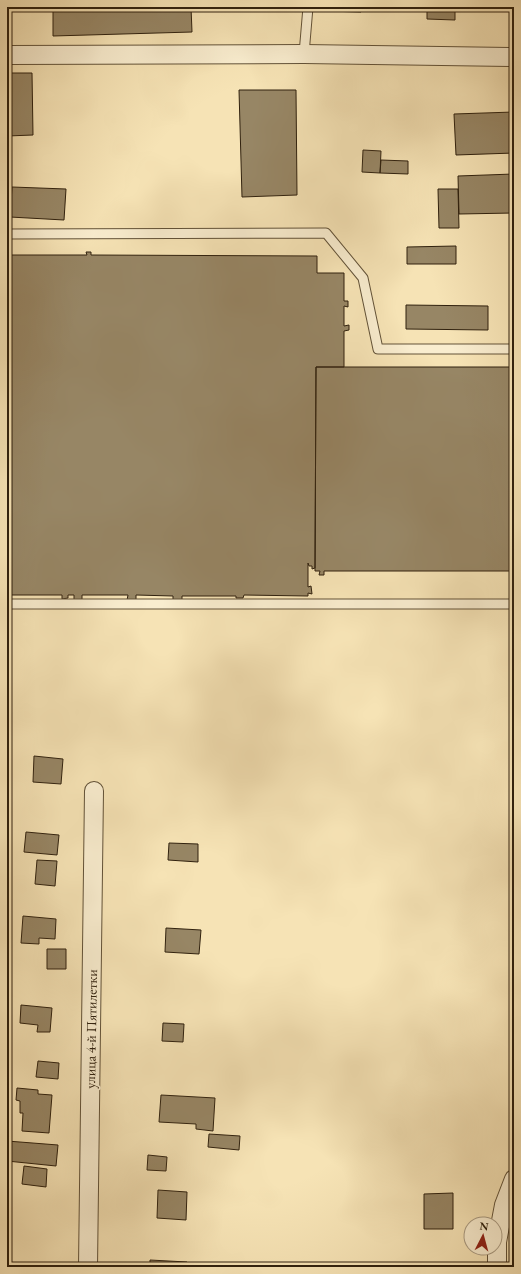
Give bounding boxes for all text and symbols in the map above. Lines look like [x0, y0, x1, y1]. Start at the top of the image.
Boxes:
street label: улица 4-й Пятилетки [81, 969, 101, 1089]
north arrow [463, 1216, 503, 1256]
text: N [479, 1219, 489, 1233]

